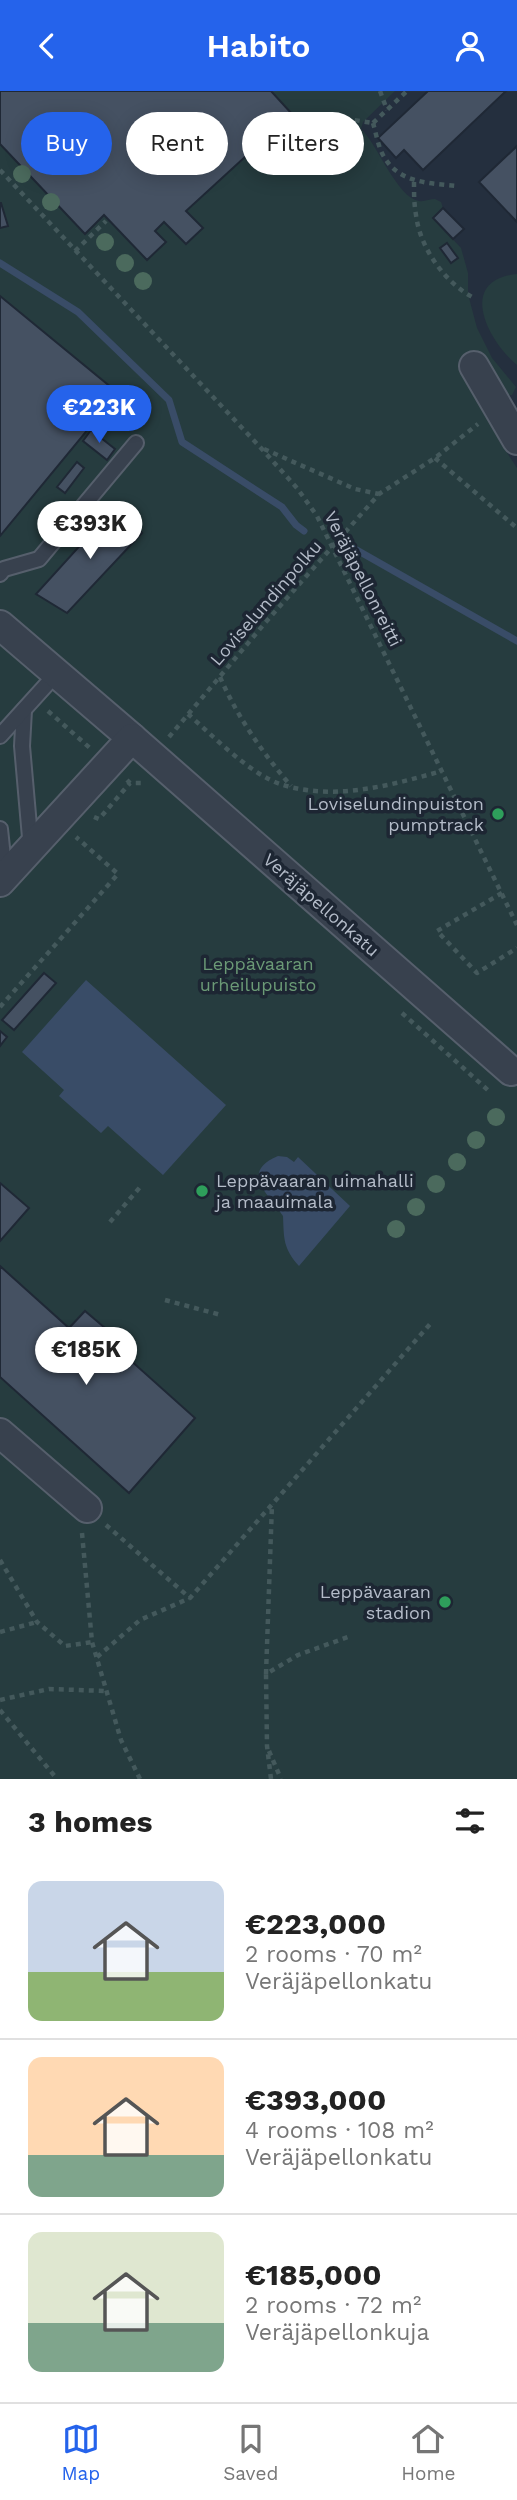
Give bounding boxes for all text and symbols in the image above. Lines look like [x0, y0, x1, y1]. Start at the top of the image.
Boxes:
icon: back [28, 27, 66, 65]
text: Habito [207, 27, 310, 65]
icon: person [451, 27, 489, 65]
chip: Buy [21, 112, 112, 175]
chip: Rent [126, 112, 228, 175]
chip: Filters [242, 112, 364, 175]
pin: €223K [50, 385, 148, 445]
text: €223K [62, 394, 136, 421]
pin: €393K [41, 501, 139, 561]
street label: Veräjäpellonreitti [320, 508, 407, 650]
text: €393K [53, 510, 127, 537]
street label: Loviselundinpolku [205, 536, 326, 670]
place label: Loviselundinpuiston pumptrack [308, 793, 484, 835]
marker: Loviselundinpuiston pumptrack [490, 806, 506, 822]
street label: Veräjäpellonkatu [259, 849, 384, 961]
park label: Leppävaaran urheilupuisto [200, 953, 316, 995]
place label: Leppävaaran uimahalli ja maauimala [214, 1170, 414, 1212]
marker: Leppävaaran uimahalli ja maauimala [194, 1183, 210, 1199]
pin: €185K [37, 1327, 135, 1387]
text: €185K [51, 1336, 121, 1363]
place label: Leppävaaran stadion [320, 1581, 431, 1623]
marker: Leppävaaran stadion [437, 1594, 453, 1610]
icon: filters [451, 1802, 489, 1840]
text: 3 homes [28, 1804, 153, 1839]
text: €223,000 [245, 1906, 386, 1941]
icon: home [84, 1909, 168, 1993]
text: 2 rooms · 70 m² [245, 1941, 422, 1968]
text: Veräjäpellonkatu [245, 1968, 432, 1995]
text: €393,000 [245, 2082, 386, 2117]
icon: home [84, 2085, 168, 2169]
text: 4 rooms · 108 m² [245, 2117, 434, 2144]
text: Veräjäpellonkatu [245, 2144, 432, 2171]
text: €185,000 [245, 2257, 382, 2292]
icon: home [84, 2260, 168, 2344]
text: 2 rooms · 72 m² [245, 2292, 421, 2319]
text: Veräjäpellonkuja [245, 2319, 430, 2346]
tab: Map [61, 2420, 100, 2485]
tab: Saved [223, 2420, 278, 2485]
tab: Home [401, 2420, 456, 2485]

